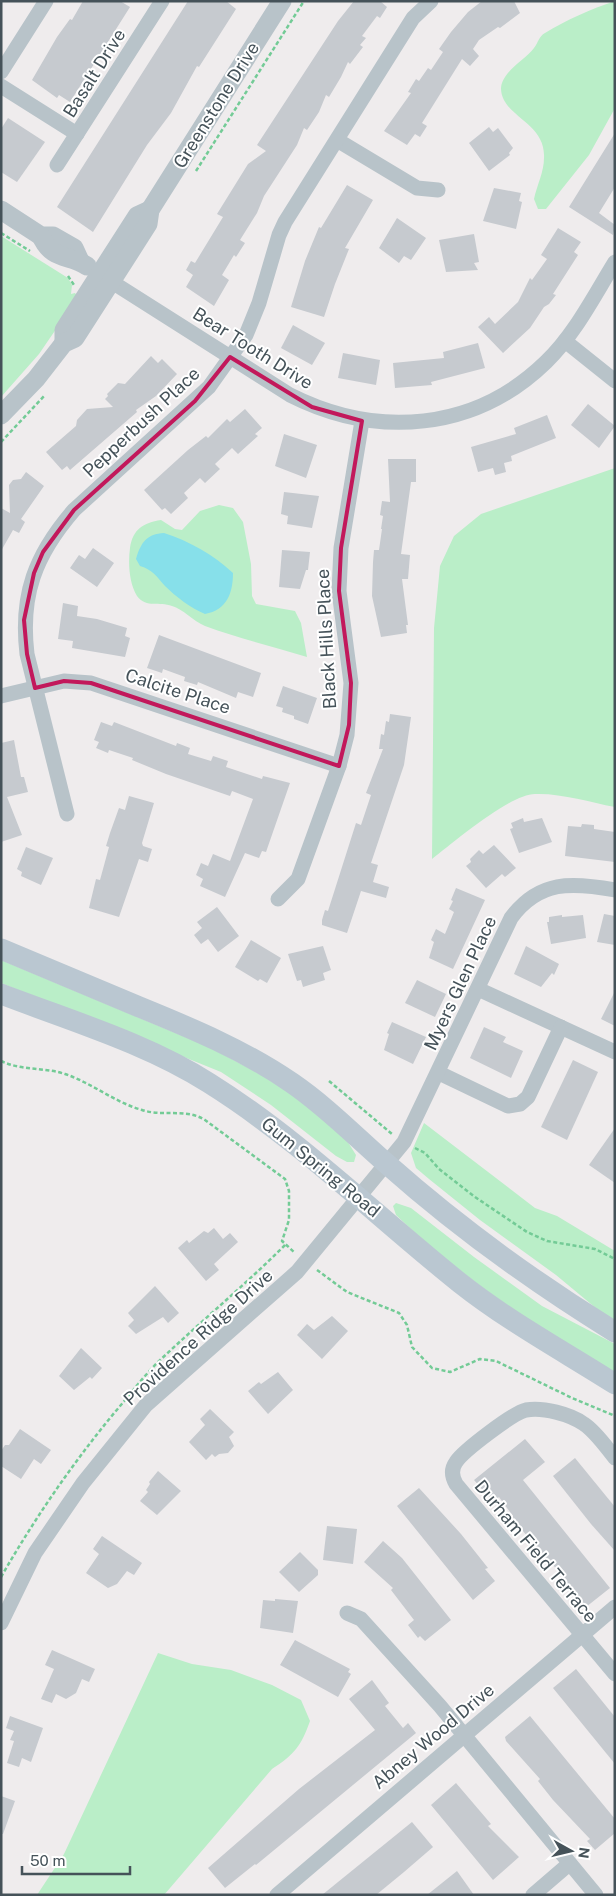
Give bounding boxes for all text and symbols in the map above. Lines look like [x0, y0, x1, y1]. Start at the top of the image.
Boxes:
street label: Basalt Drive [59, 25, 129, 121]
street label: Greenstone Drive [169, 38, 263, 172]
street label: Bear Tooth Drive [189, 303, 317, 393]
street label: Pepperbush Place [78, 363, 204, 481]
street label: Black Hills Place [312, 568, 340, 710]
street label: Calcite Place [123, 664, 233, 718]
street label: Myers Glen Place [420, 912, 500, 1054]
street label: Gum Spring Road [257, 1113, 385, 1221]
street label: Providence Ridge Drive [119, 1265, 277, 1409]
street label: Durham Field Terrace [470, 1476, 602, 1626]
street label: Abney Wood Drive [368, 1679, 498, 1793]
north arrow [546, 1826, 596, 1876]
scale bar [22, 1844, 130, 1876]
text: N [575, 1846, 593, 1859]
text: 50 m [30, 1852, 65, 1869]

